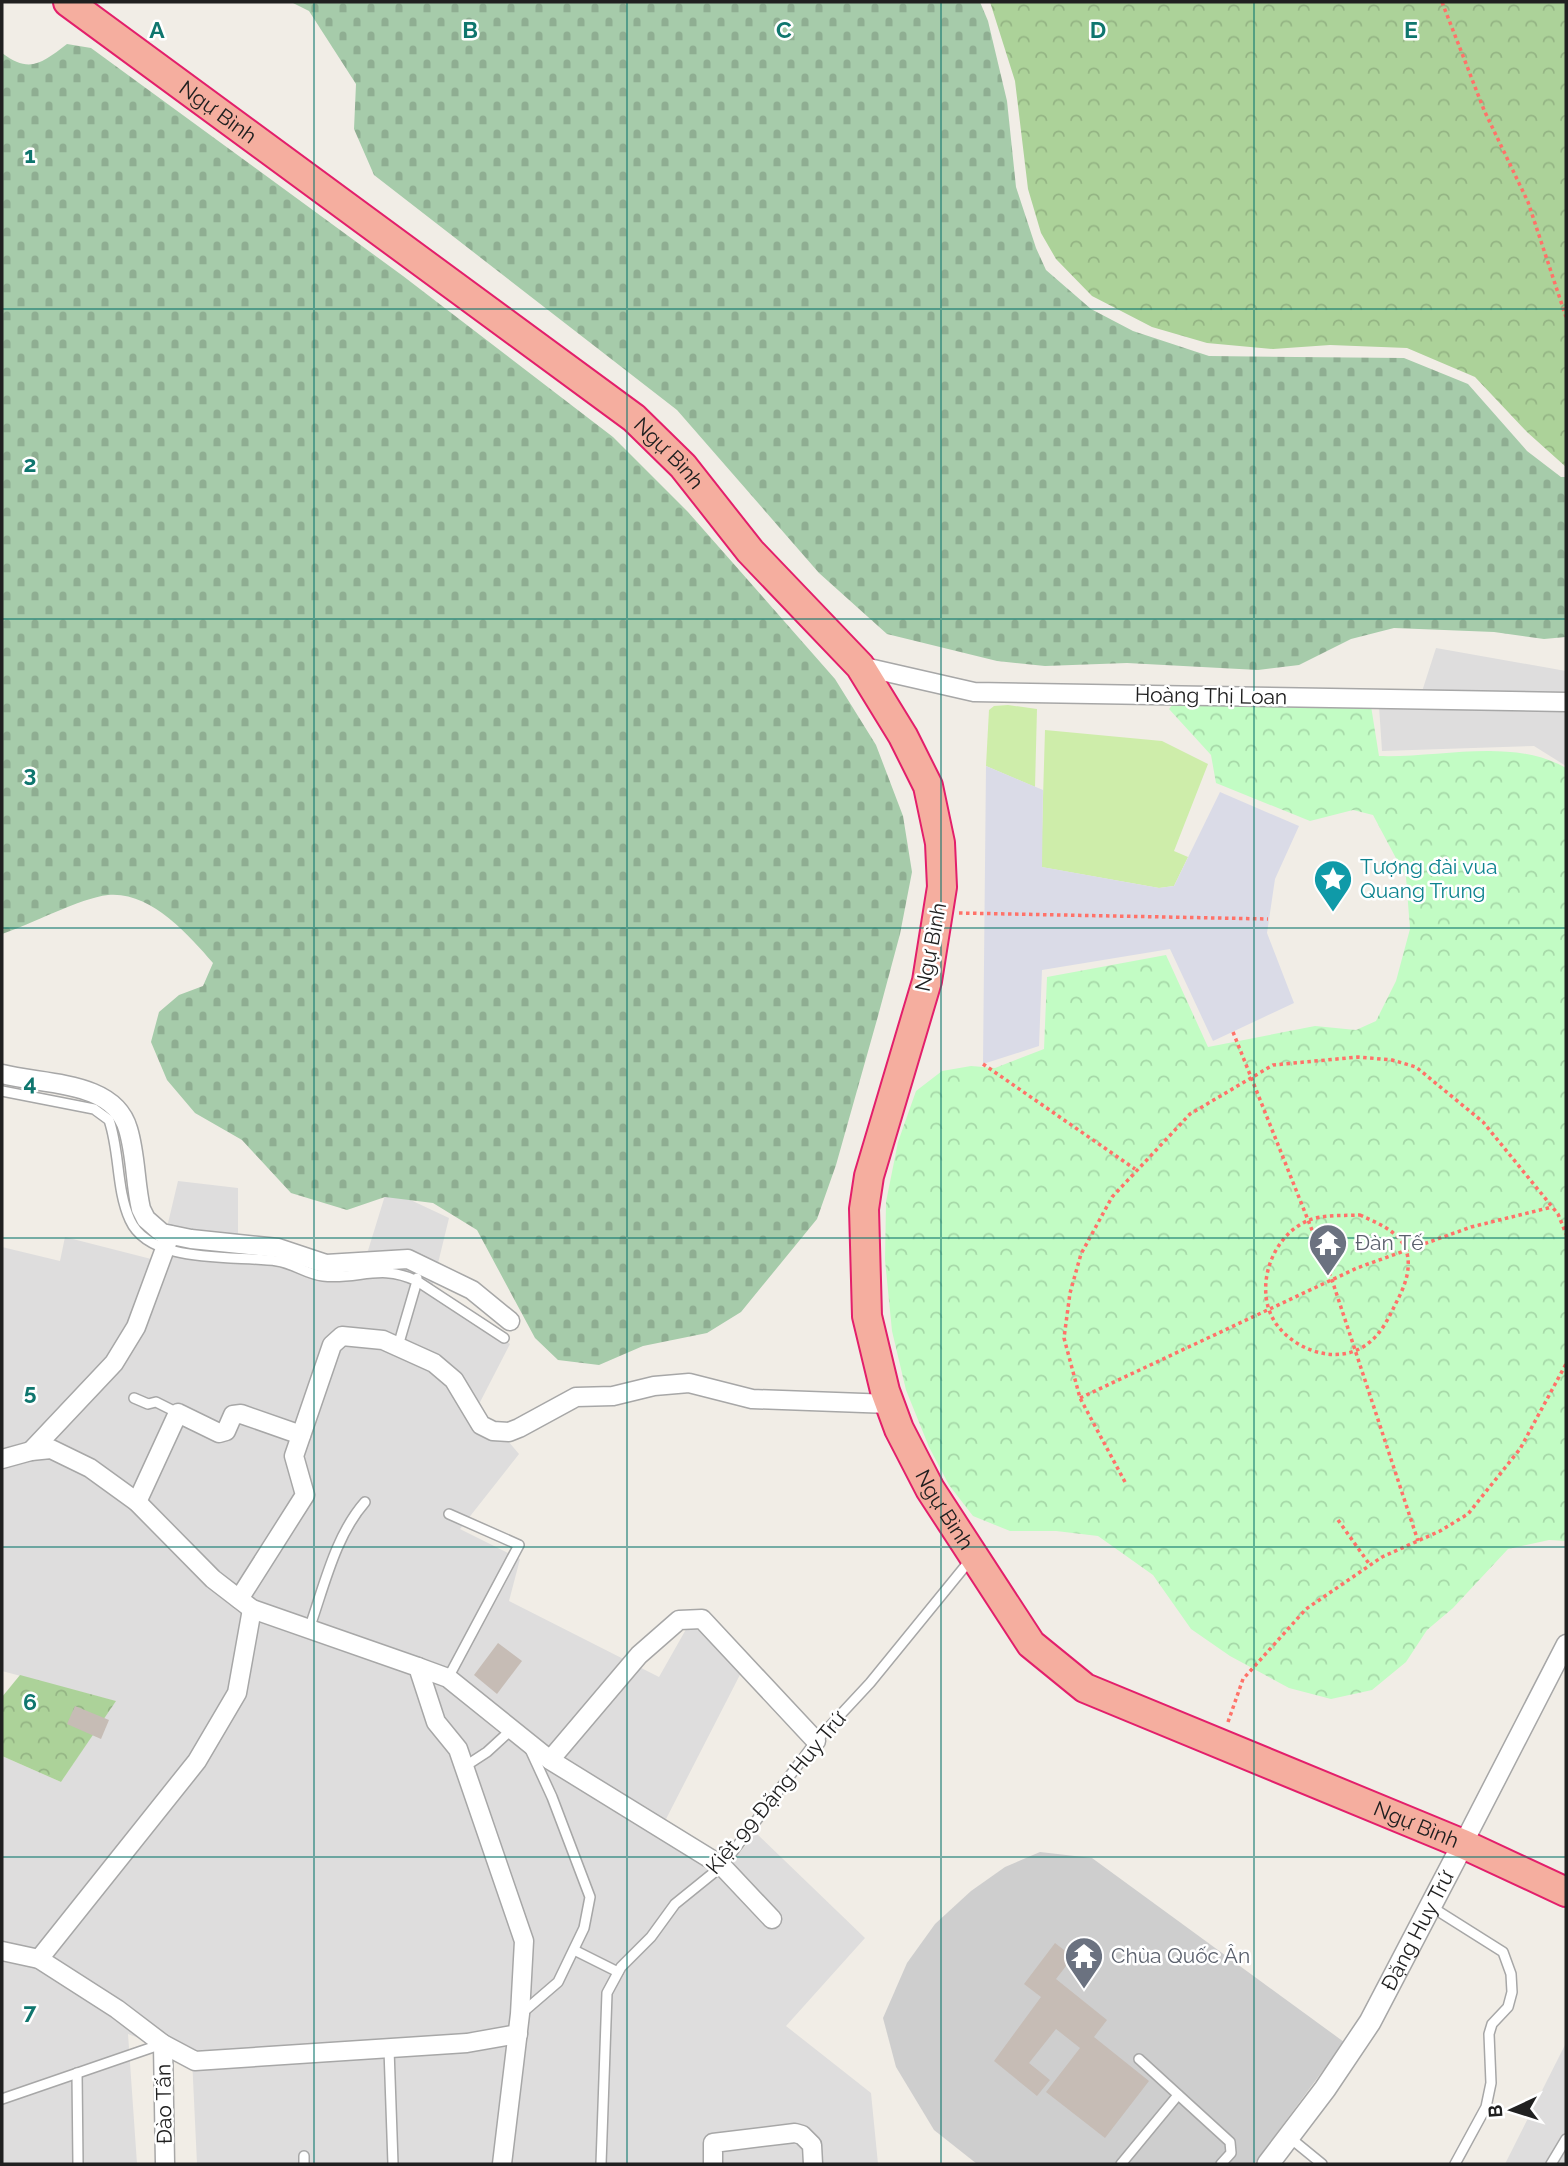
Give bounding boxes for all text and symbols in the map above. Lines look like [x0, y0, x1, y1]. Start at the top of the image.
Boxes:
text: A [149, 16, 165, 43]
text: B [462, 16, 478, 43]
text: C [776, 16, 792, 43]
text: D [1090, 16, 1106, 43]
text: E [1404, 16, 1418, 43]
street label: Ngự Bình [175, 75, 262, 148]
text: 1 [24, 141, 36, 168]
street label: Ngự Bình [629, 412, 709, 494]
text: 2 [24, 450, 36, 477]
street label: Hoàng Thị Loan [1135, 682, 1287, 709]
text: 3 [24, 760, 36, 787]
place label: Tượng đài vua Quang Trung [1360, 854, 1497, 903]
place icon: Tượng đài vua Quang Trung [1312, 858, 1354, 913]
street label: Ngự Bình [910, 900, 951, 993]
text: 4 [23, 1069, 37, 1096]
temple icon: Đàn Tế [1307, 1222, 1349, 1277]
place label: Đàn Tế [1355, 1230, 1424, 1255]
text: 5 [24, 1378, 37, 1405]
street label: Ngự Bình [910, 1465, 979, 1554]
text: 6 [23, 1688, 37, 1715]
street label: Kiệt 99 Đặng Huy Trứ [700, 1705, 852, 1879]
street label: Ngự Bình [1370, 1796, 1463, 1853]
street label: Đặng Huy Trứ [1376, 1865, 1460, 1994]
temple icon: Chùa Quốc Ân [1063, 1935, 1105, 1990]
place label: Chùa Quốc Ân [1111, 1943, 1250, 1968]
text: 7 [24, 1997, 37, 2024]
street label: Đào Tấn [150, 2064, 177, 2144]
north arrow [1477, 2075, 1547, 2145]
text: B [1484, 2104, 1506, 2118]

